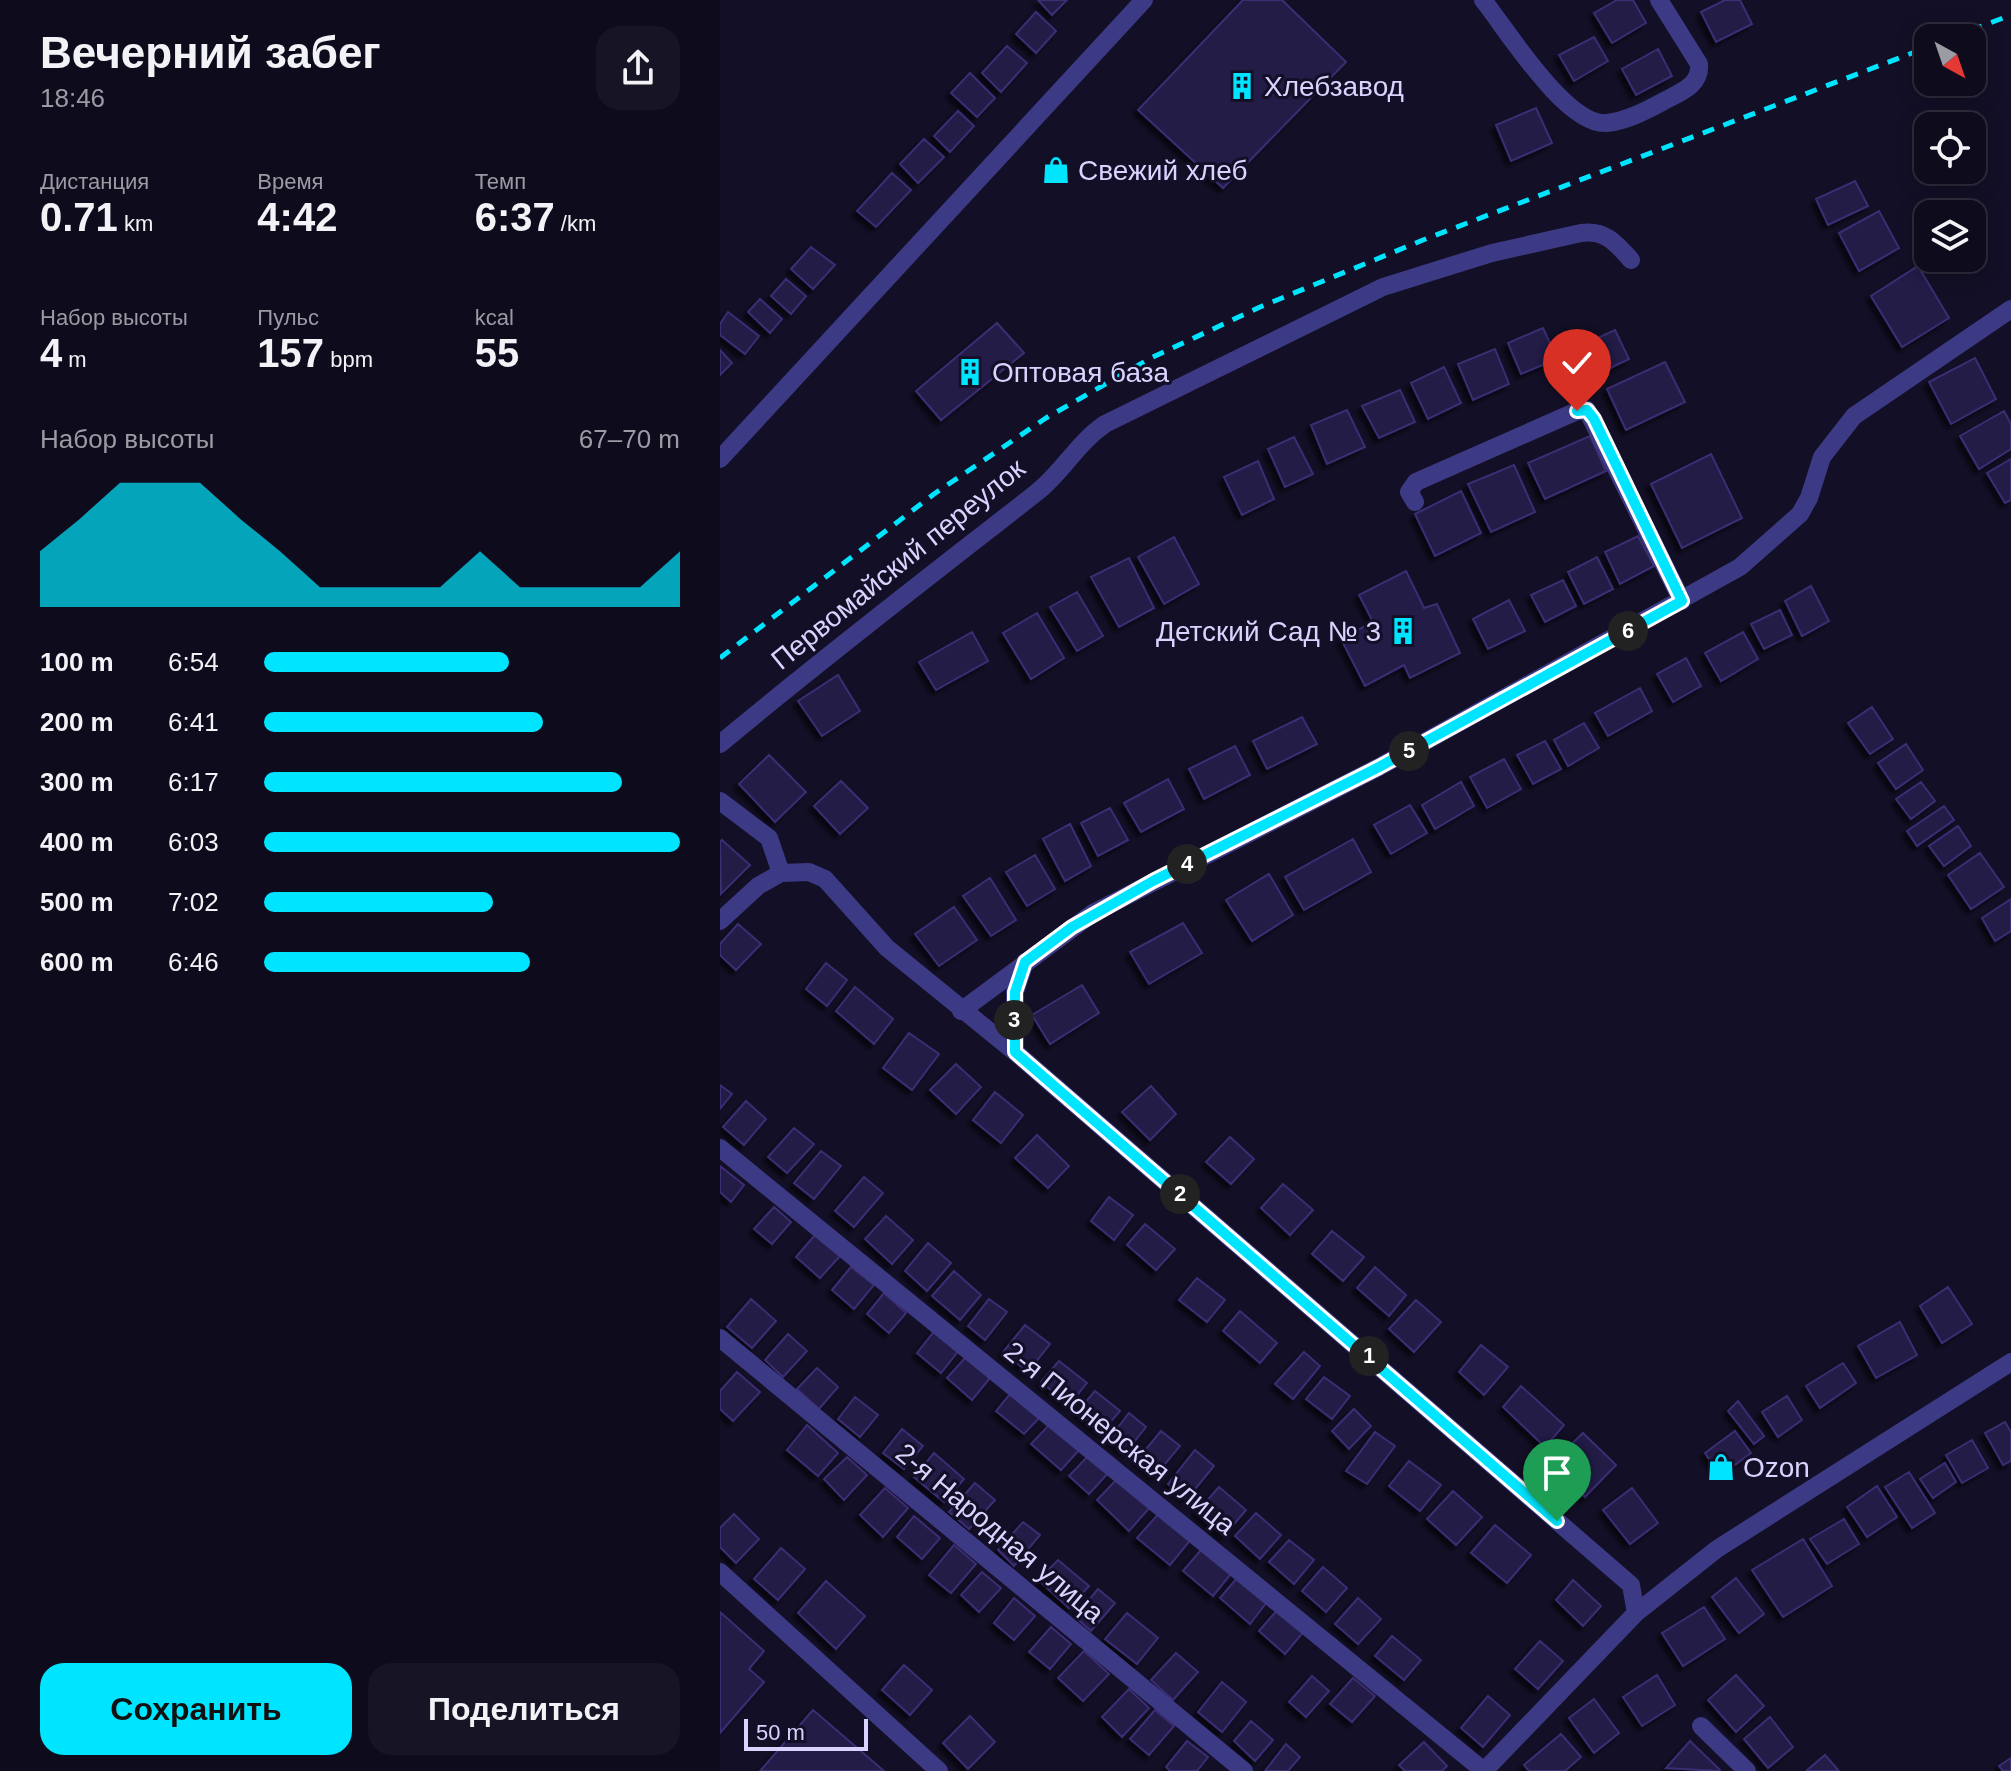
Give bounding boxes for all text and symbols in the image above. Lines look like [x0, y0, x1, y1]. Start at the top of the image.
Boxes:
north arrow [1914, 24, 1986, 96]
map controls [1914, 24, 1986, 272]
button: share [596, 26, 680, 110]
text: Вечерний забег [40, 28, 381, 77]
building icon: Хлебзавод [1227, 71, 1257, 101]
place label: Хлебзавод [1264, 71, 1404, 102]
text: 18:46 [40, 83, 105, 113]
button: locate [1914, 112, 1986, 184]
shop icon: Свежий хлеб [1041, 155, 1071, 185]
place label: Свежий хлеб [1078, 155, 1247, 186]
text: Дистанция [40, 169, 149, 194]
text: Время [257, 169, 324, 194]
text: Темп [475, 169, 526, 194]
text: 0.71 [40, 195, 118, 239]
text: 4:42 [257, 195, 337, 239]
text: 6:37 [475, 195, 555, 239]
button: layers [1914, 200, 1986, 272]
text: km [118, 211, 153, 236]
text: /km [555, 211, 596, 236]
text: Набор высоты [40, 305, 188, 330]
text: Пульс [257, 305, 319, 330]
text: kcal [475, 305, 514, 330]
pin [1543, 329, 1611, 411]
text: 4 [40, 331, 62, 375]
text: 157 [257, 331, 324, 375]
text: 55 [475, 331, 519, 375]
icon: check [1555, 341, 1599, 385]
text: m [62, 347, 87, 372]
text: bpm [324, 347, 373, 372]
building icon: Оптовая база [955, 357, 985, 387]
place label: Оптовая база [992, 357, 1170, 388]
text: Набор высоты [40, 424, 215, 454]
text: 67–70 m [579, 424, 680, 454]
street label: Первомайский переулок [765, 452, 1031, 676]
pin: 6 [1608, 611, 1648, 651]
place label: Детский Сад № 3 [1156, 616, 1381, 647]
building icon: Детский Сад № 3 [1388, 616, 1418, 646]
text: 6 [1622, 618, 1634, 643]
text: 100 m [40, 647, 114, 677]
text: 6:54 [168, 647, 219, 677]
text: 200 m [40, 707, 114, 737]
text: 6:41 [168, 707, 219, 737]
pin: 5 [1389, 731, 1429, 771]
text: 5 [1403, 738, 1415, 763]
text: 300 m [40, 767, 114, 797]
text: 6:17 [168, 767, 219, 797]
text: 400 m [40, 827, 114, 857]
text: 6:03 [168, 827, 219, 857]
pin: 4 [1167, 844, 1207, 884]
text: 4 [1181, 851, 1193, 876]
text: 500 m [40, 887, 114, 917]
text: 7:02 [168, 887, 219, 917]
text: 600 m [40, 947, 114, 977]
text: 6:46 [168, 947, 219, 977]
pin: 3 [994, 1000, 1034, 1040]
text: 3 [1008, 1007, 1020, 1032]
pin: 2 [1160, 1174, 1200, 1214]
text: 2 [1174, 1181, 1186, 1206]
street label: 2-я Пионерская улица [998, 1335, 1242, 1541]
pin: 1 [1349, 1336, 1389, 1376]
text: 1 [1363, 1343, 1375, 1368]
street label: 2-я Народная улица [890, 1437, 1110, 1629]
pin [1523, 1439, 1591, 1521]
icon: arrive [1535, 1451, 1579, 1495]
shop icon: Ozon [1706, 1452, 1736, 1482]
place label: Ozon [1743, 1452, 1810, 1483]
button: Сохранить [40, 1663, 352, 1755]
button: Поделиться [368, 1663, 680, 1755]
scale bar [744, 1715, 868, 1751]
text: 50 m [756, 1720, 805, 1745]

